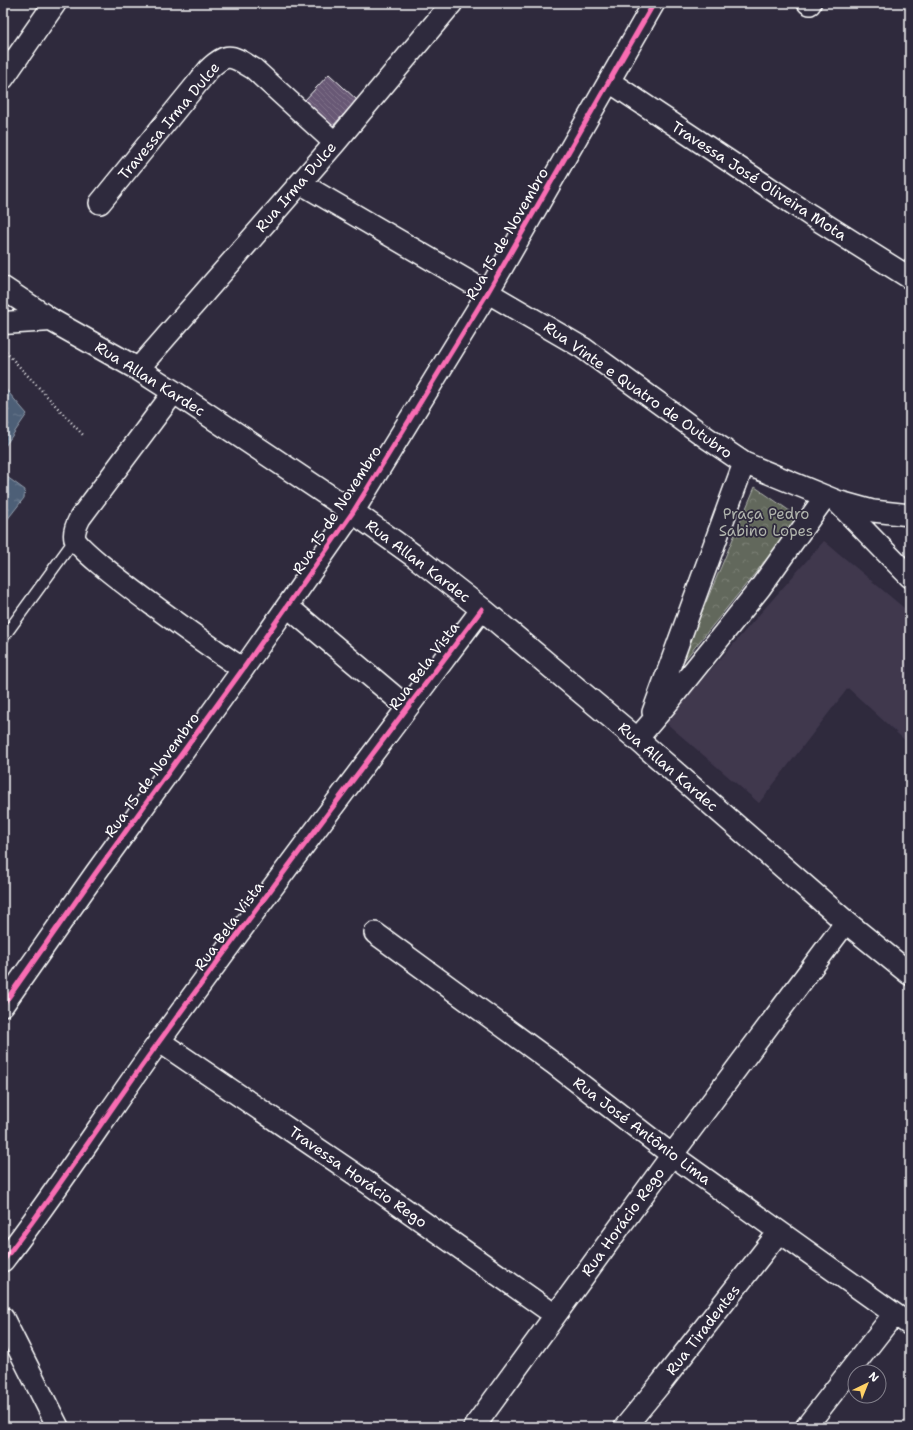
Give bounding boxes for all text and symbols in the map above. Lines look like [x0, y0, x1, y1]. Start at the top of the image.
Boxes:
street label: Travessa Irma Dulce [114, 58, 224, 184]
street label: Travessa José Oliveira Mota [668, 117, 851, 246]
street label: Rua Irma Dulce [251, 138, 341, 236]
street label: Rua 15 de Novembro [461, 164, 553, 304]
street label: Rua Vinte e Quatro de Outubro [540, 317, 736, 463]
street label: Rua Allan Kardec [91, 337, 209, 421]
street label: Rua 15 de Novembro [288, 442, 386, 578]
park label: Praça Pedro Sabino Lopes [719, 504, 813, 541]
street label: Rua Allan Kardec [361, 515, 475, 607]
street label: Rua Bela Vista [384, 617, 464, 714]
street label: Rua 15 de Novembro [100, 709, 204, 841]
street label: Rua Allan Kardec [614, 718, 722, 816]
street label: Rua Bela Vista [190, 877, 269, 975]
street label: Rua José Antônio Lima [569, 1073, 716, 1190]
street label: Travessa Horácio Rego [285, 1122, 431, 1232]
street label: Rua Horácio Rego [577, 1164, 669, 1280]
street label: Rua Tiradentes [661, 1281, 745, 1379]
north arrow [847, 1364, 887, 1404]
text: N [865, 1369, 882, 1386]

